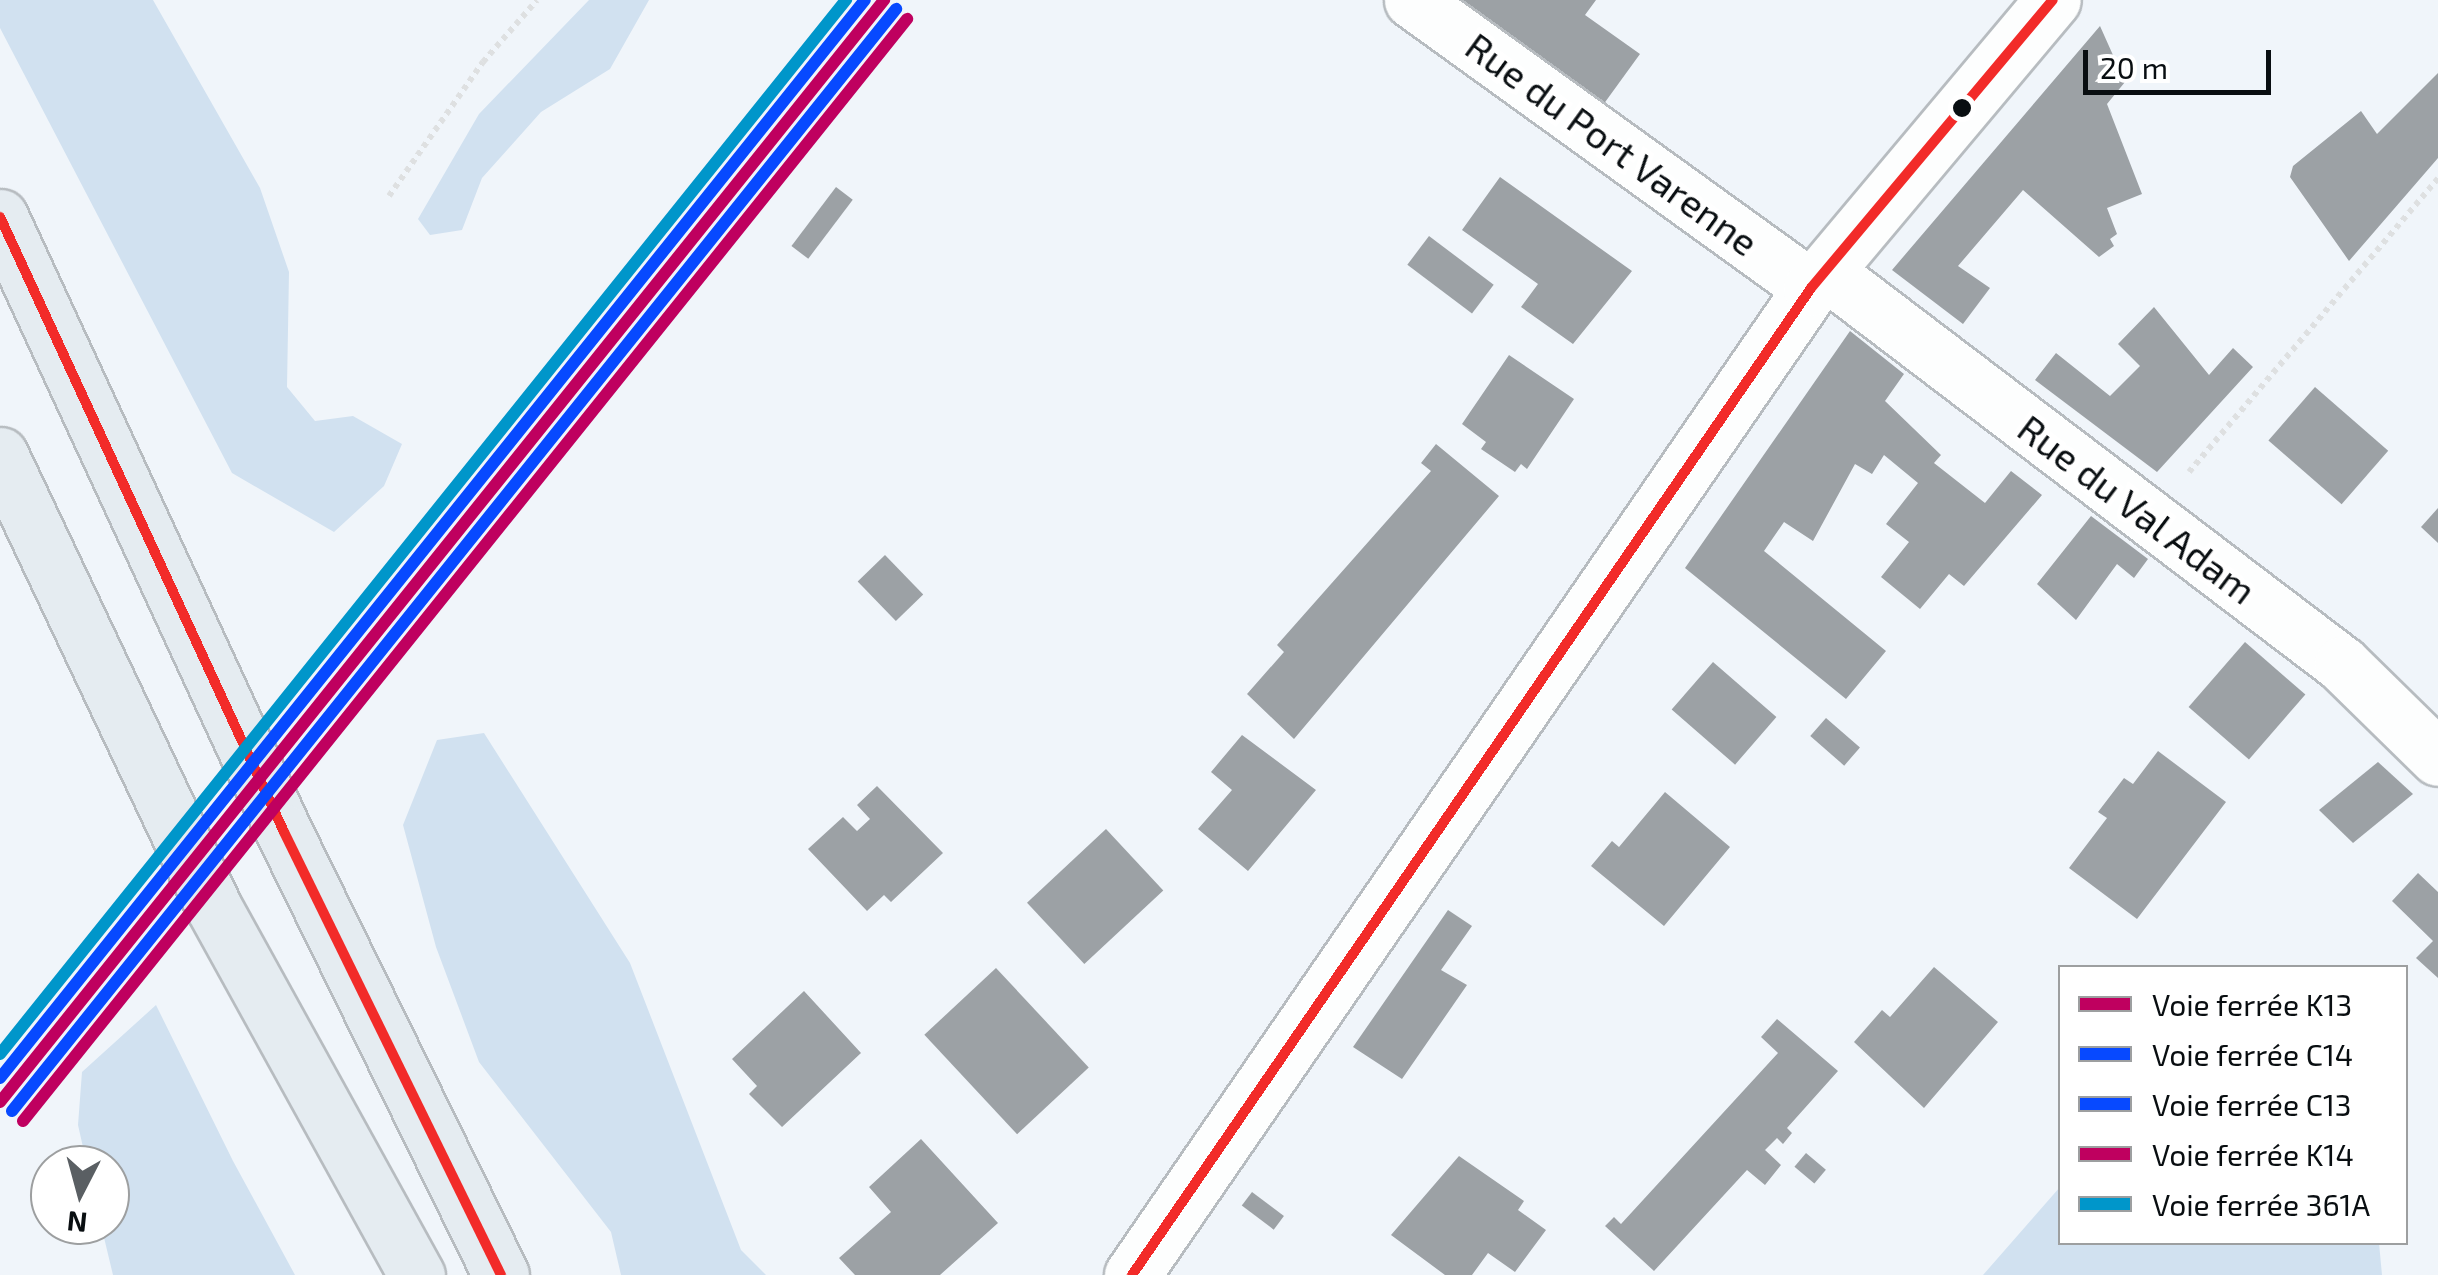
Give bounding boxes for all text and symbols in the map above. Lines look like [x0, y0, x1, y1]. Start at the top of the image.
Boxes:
street label: Rue du Port Varenne [1457, 23, 1767, 265]
scale bar [2088, 30, 2276, 92]
text: 20 m [2100, 49, 2168, 85]
unlabelled marker [1952, 98, 1972, 118]
street label: Rue du Val Adam [2008, 404, 2266, 614]
legend [2058, 965, 2408, 1245]
text: Voie ferrée K13 [2152, 986, 2352, 1022]
text: Voie ferrée C14 [2152, 1036, 2353, 1072]
text: Voie ferrée C13 [2152, 1086, 2352, 1122]
text: Voie ferrée K14 [2152, 1136, 2354, 1172]
north arrow [30, 1145, 130, 1245]
text: Voie ferrée 361A [2152, 1186, 2370, 1222]
text: N [65, 1205, 89, 1241]

